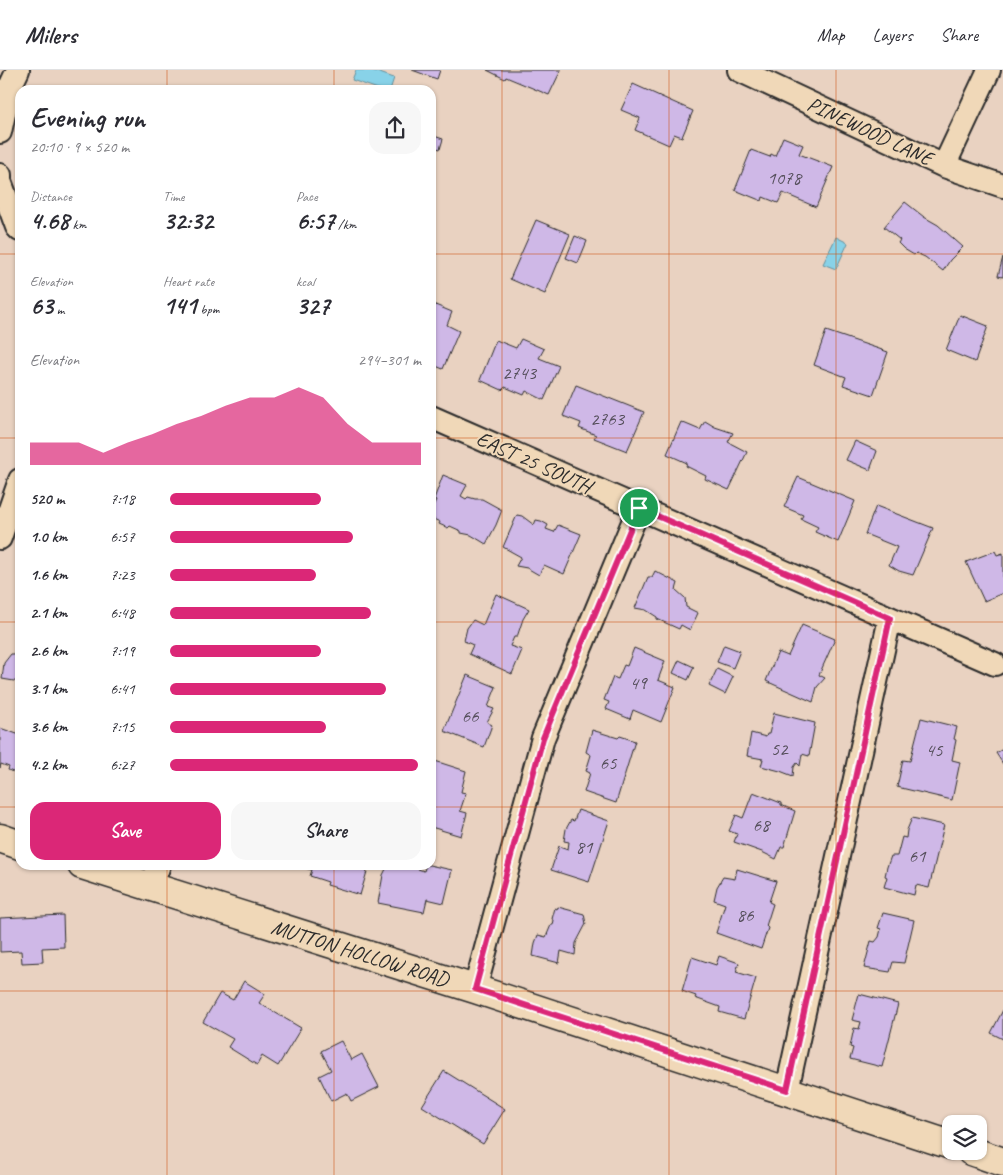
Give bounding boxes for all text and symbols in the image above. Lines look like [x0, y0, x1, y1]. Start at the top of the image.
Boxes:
text: Milers [25, 20, 77, 50]
text: Map [817, 24, 845, 46]
text: Layers [873, 24, 912, 46]
text: Share [940, 24, 978, 46]
street label: PINEWOOD LANE [803, 91, 939, 172]
text: Evening run [30, 100, 145, 135]
button: share [369, 102, 421, 154]
text: 20:10 · 9 × 520 m [30, 137, 129, 157]
house number: 1078 [767, 166, 804, 190]
text: Distance [30, 188, 72, 205]
text: Time [163, 188, 184, 205]
text: Pace [296, 188, 318, 205]
text: 4.68 [30, 205, 69, 237]
text: 32:32 [163, 205, 213, 237]
text: 6:57 [296, 205, 335, 237]
text: km [69, 216, 86, 233]
text: /km [335, 216, 356, 233]
text: Elevation [30, 273, 73, 290]
text: Heart rate [163, 273, 214, 290]
text: kcal [296, 273, 315, 290]
text: 63 [30, 290, 53, 322]
text: 141 [163, 290, 197, 322]
text: 327 [296, 290, 330, 322]
text: m [53, 301, 64, 318]
text: bpm [197, 301, 219, 318]
text: Elevation [30, 350, 79, 370]
text: 294–301 m [358, 350, 421, 370]
house number: 2743 [502, 361, 538, 385]
house number: 2763 [590, 407, 626, 431]
street label: EAST 25 SOUTH [472, 425, 598, 500]
pin [618, 487, 660, 529]
text: 520 m [30, 489, 64, 509]
text: 7:18 [110, 489, 135, 509]
icon: arrive [625, 494, 653, 522]
text: 1.0 km [30, 527, 67, 547]
text: 6:57 [110, 527, 135, 547]
text: 1.6 km [30, 565, 68, 585]
text: 7:23 [110, 565, 135, 585]
text: 2.1 km [30, 603, 67, 623]
text: 6:48 [110, 603, 135, 623]
text: 2.6 km [30, 641, 68, 661]
text: 7:19 [110, 641, 135, 661]
house number: 49 [629, 671, 648, 695]
text: 3.1 km [30, 679, 67, 699]
text: 6:41 [110, 679, 135, 699]
house number: 66 [461, 704, 480, 728]
text: 3.6 km [30, 717, 68, 737]
text: 7:15 [110, 717, 135, 737]
house number: 52 [770, 737, 789, 761]
house number: 45 [925, 738, 944, 762]
house number: 65 [599, 751, 618, 775]
text: 4.2 km [30, 755, 67, 775]
text: 6:27 [110, 755, 135, 775]
button: Save [30, 802, 221, 860]
button: Share [231, 802, 421, 860]
house number: 68 [752, 813, 772, 837]
house number: 81 [575, 835, 594, 859]
house number: 61 [908, 844, 927, 868]
house number: 86 [736, 903, 755, 927]
street label: MUTTON HOLLOW ROAD [268, 914, 453, 993]
map controls [942, 1115, 987, 1160]
button: layers [942, 1115, 987, 1160]

